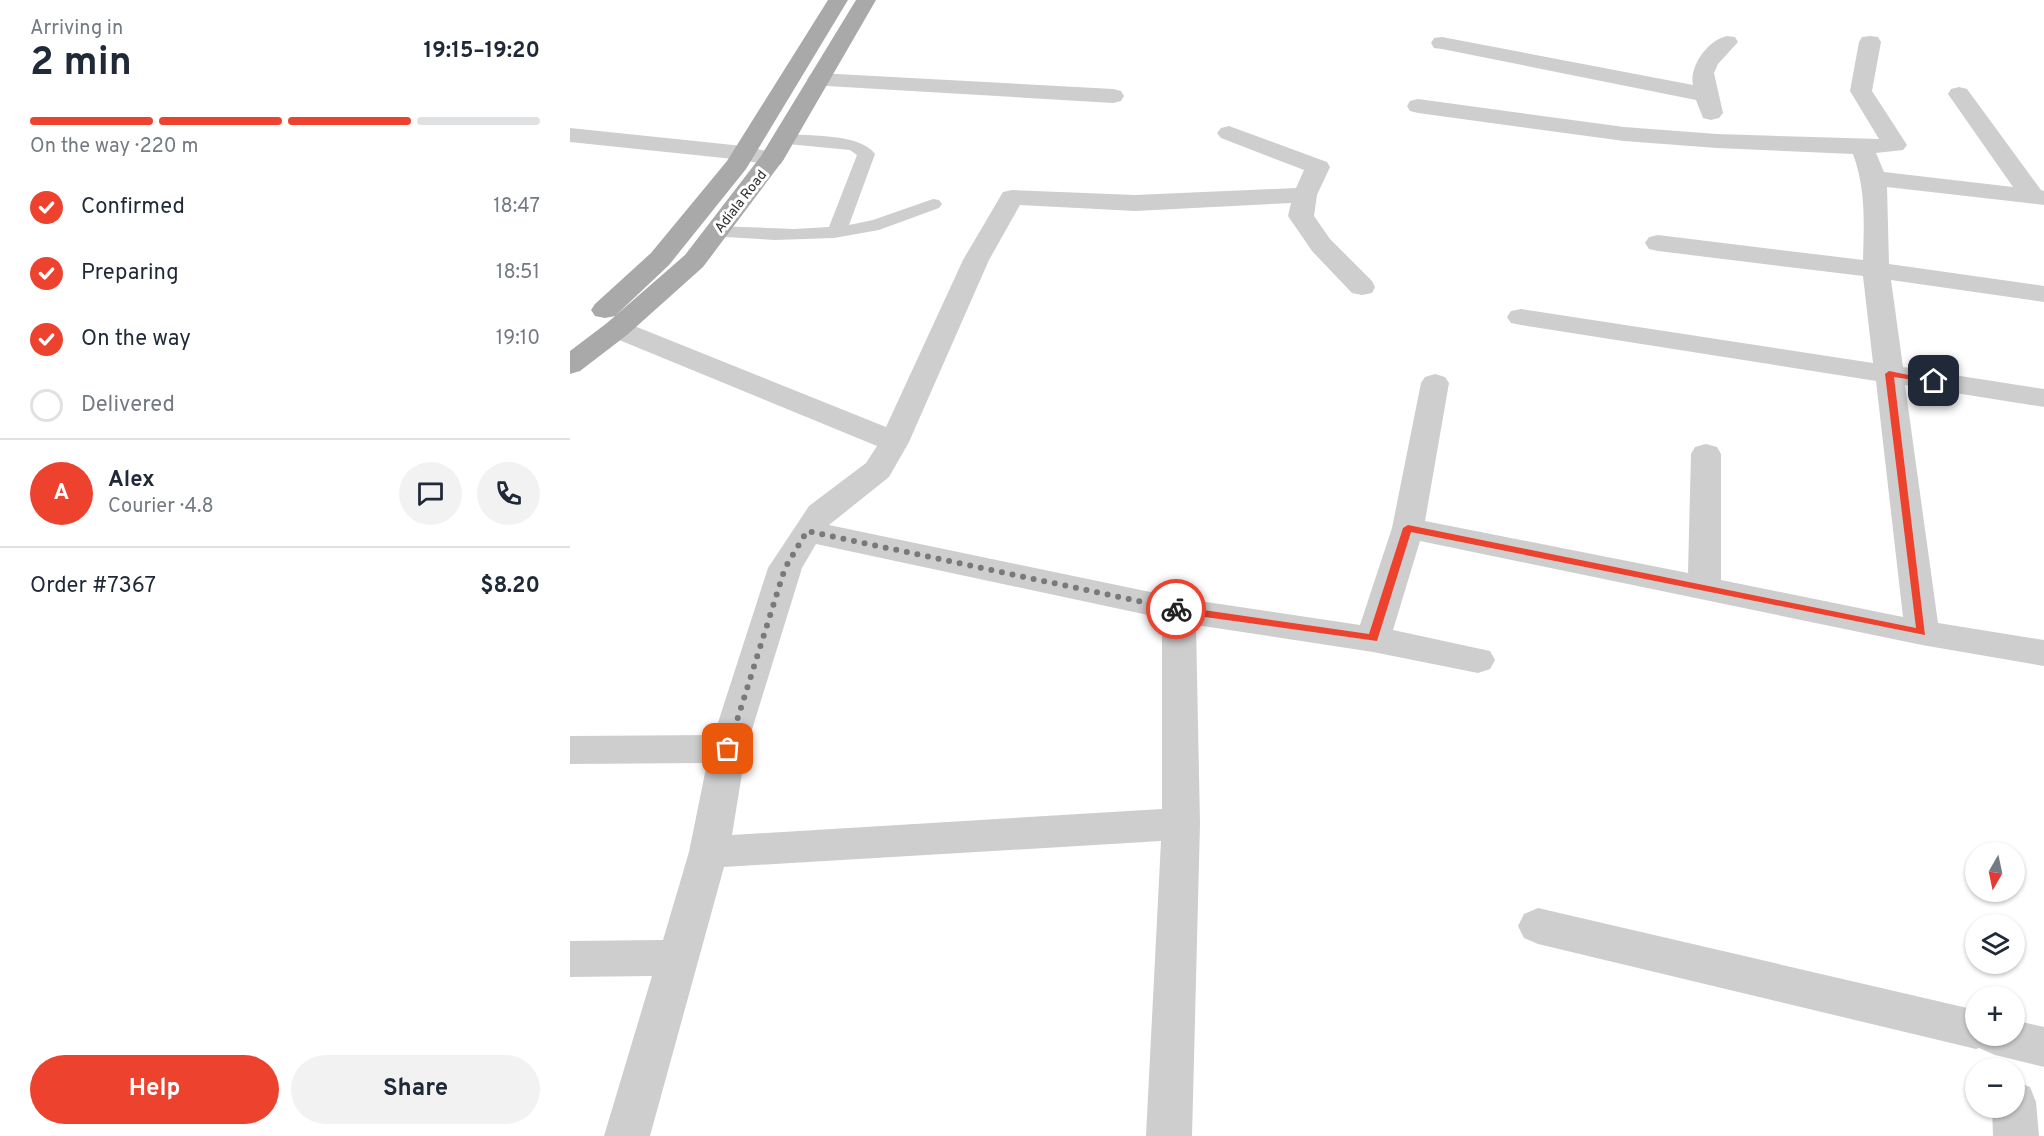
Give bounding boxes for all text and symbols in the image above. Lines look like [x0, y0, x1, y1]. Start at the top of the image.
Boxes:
text: Arriving in [30, 16, 123, 42]
text: 19:15–19:20 [423, 38, 540, 65]
text: 2 min [30, 40, 132, 89]
text: On the way · 220 m [30, 134, 198, 160]
street label: Adiala Road [711, 167, 771, 237]
icon: check [30, 191, 63, 224]
text: Confirmed [81, 194, 185, 221]
text: 18:47 [493, 194, 540, 220]
icon: check [30, 257, 63, 290]
text: Preparing [81, 260, 179, 287]
text: 18:51 [496, 260, 540, 286]
icon: check [30, 323, 63, 356]
text: On the way [81, 326, 191, 353]
text: 19:10 [496, 326, 540, 352]
pin [1908, 355, 1959, 406]
icon: home [1917, 364, 1950, 397]
text: Delivered [81, 392, 175, 419]
button: chat [399, 462, 462, 525]
button: phone [477, 462, 540, 525]
text: Alex [108, 467, 155, 494]
text: A [54, 480, 69, 507]
text: Courier · 4.8 [108, 494, 214, 520]
text: Order #7367 [30, 573, 156, 600]
text: $8.20 [480, 573, 540, 600]
courier [1146, 579, 1206, 639]
icon: bike [1160, 593, 1193, 626]
pin [702, 723, 753, 774]
icon: bag [711, 732, 744, 765]
north arrow [1965, 842, 2025, 902]
map controls [1965, 842, 2025, 1118]
button: layers [1965, 914, 2025, 974]
button: + [1965, 986, 2025, 1046]
button: Help [30, 1055, 279, 1124]
button: Share [291, 1055, 540, 1124]
button: − [1965, 1058, 2025, 1118]

